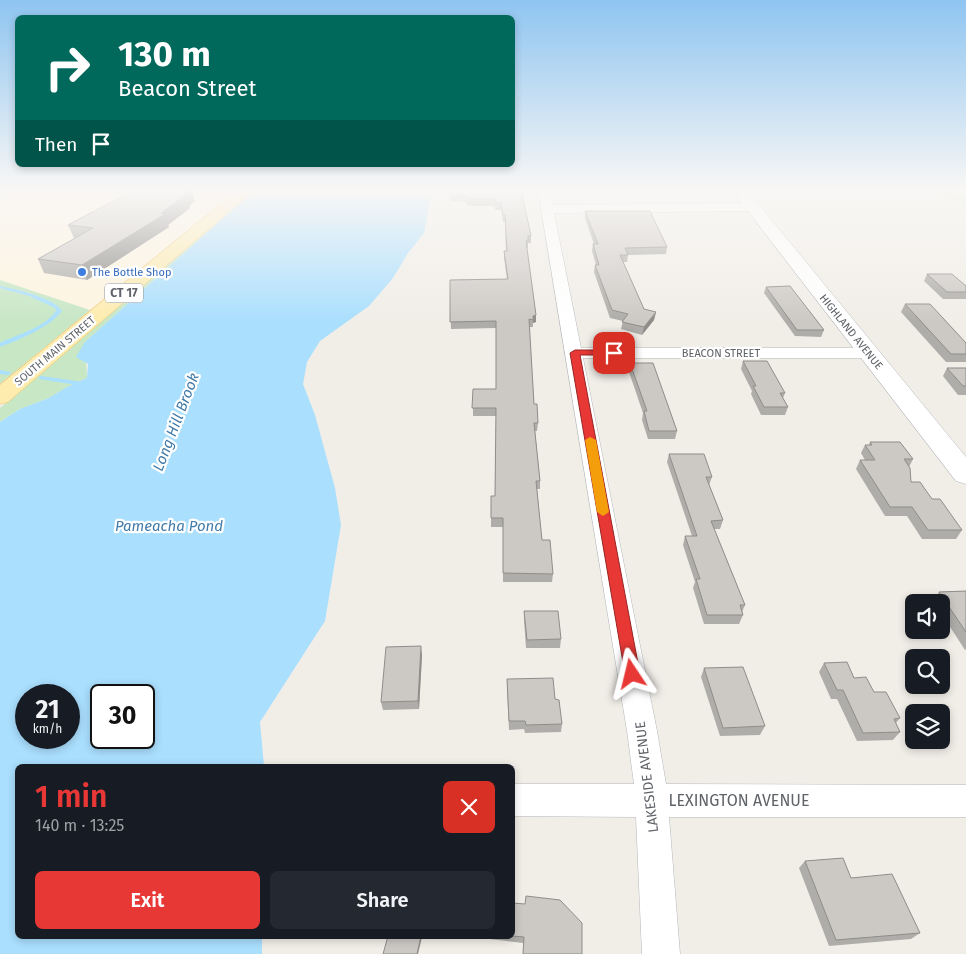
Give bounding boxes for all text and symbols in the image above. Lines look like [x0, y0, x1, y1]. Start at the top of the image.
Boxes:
text: 130 m [118, 33, 211, 75]
icon: right [35, 35, 100, 100]
text: Beacon Street [118, 75, 256, 102]
icon: arrive [87, 130, 115, 158]
text: Then [35, 133, 77, 156]
marker: The Bottle Shop [76, 266, 88, 278]
place label: The Bottle Shop [92, 266, 171, 279]
road number: CT 17 [105, 284, 143, 302]
street label: HIGHLAND AVENUE [817, 292, 885, 372]
street label: SOUTH MAIN STREET [12, 313, 98, 388]
pin [593, 332, 635, 374]
icon: arrive [600, 339, 628, 367]
street label: BEACON STREET [682, 347, 760, 360]
water label: Long Hill Brook [149, 370, 203, 474]
water label: Pameacha Pond [115, 517, 223, 535]
map controls [905, 594, 950, 749]
button: sound [905, 594, 950, 639]
position arrow [605, 647, 657, 699]
button: search [905, 649, 950, 694]
speed limit sign: 30 [90, 684, 155, 749]
text: 21 [36, 695, 59, 725]
button: layers [905, 704, 950, 749]
street label: LAKESIDE AVENUE [632, 720, 662, 834]
text: km/h [33, 722, 62, 736]
text: 1 min [35, 779, 107, 815]
button: close [443, 781, 495, 833]
street label: LEXINGTON AVENUE [668, 791, 810, 810]
text: 140 m · 13:25 [35, 816, 124, 835]
button: Exit [35, 871, 260, 929]
button: Share [270, 871, 495, 929]

